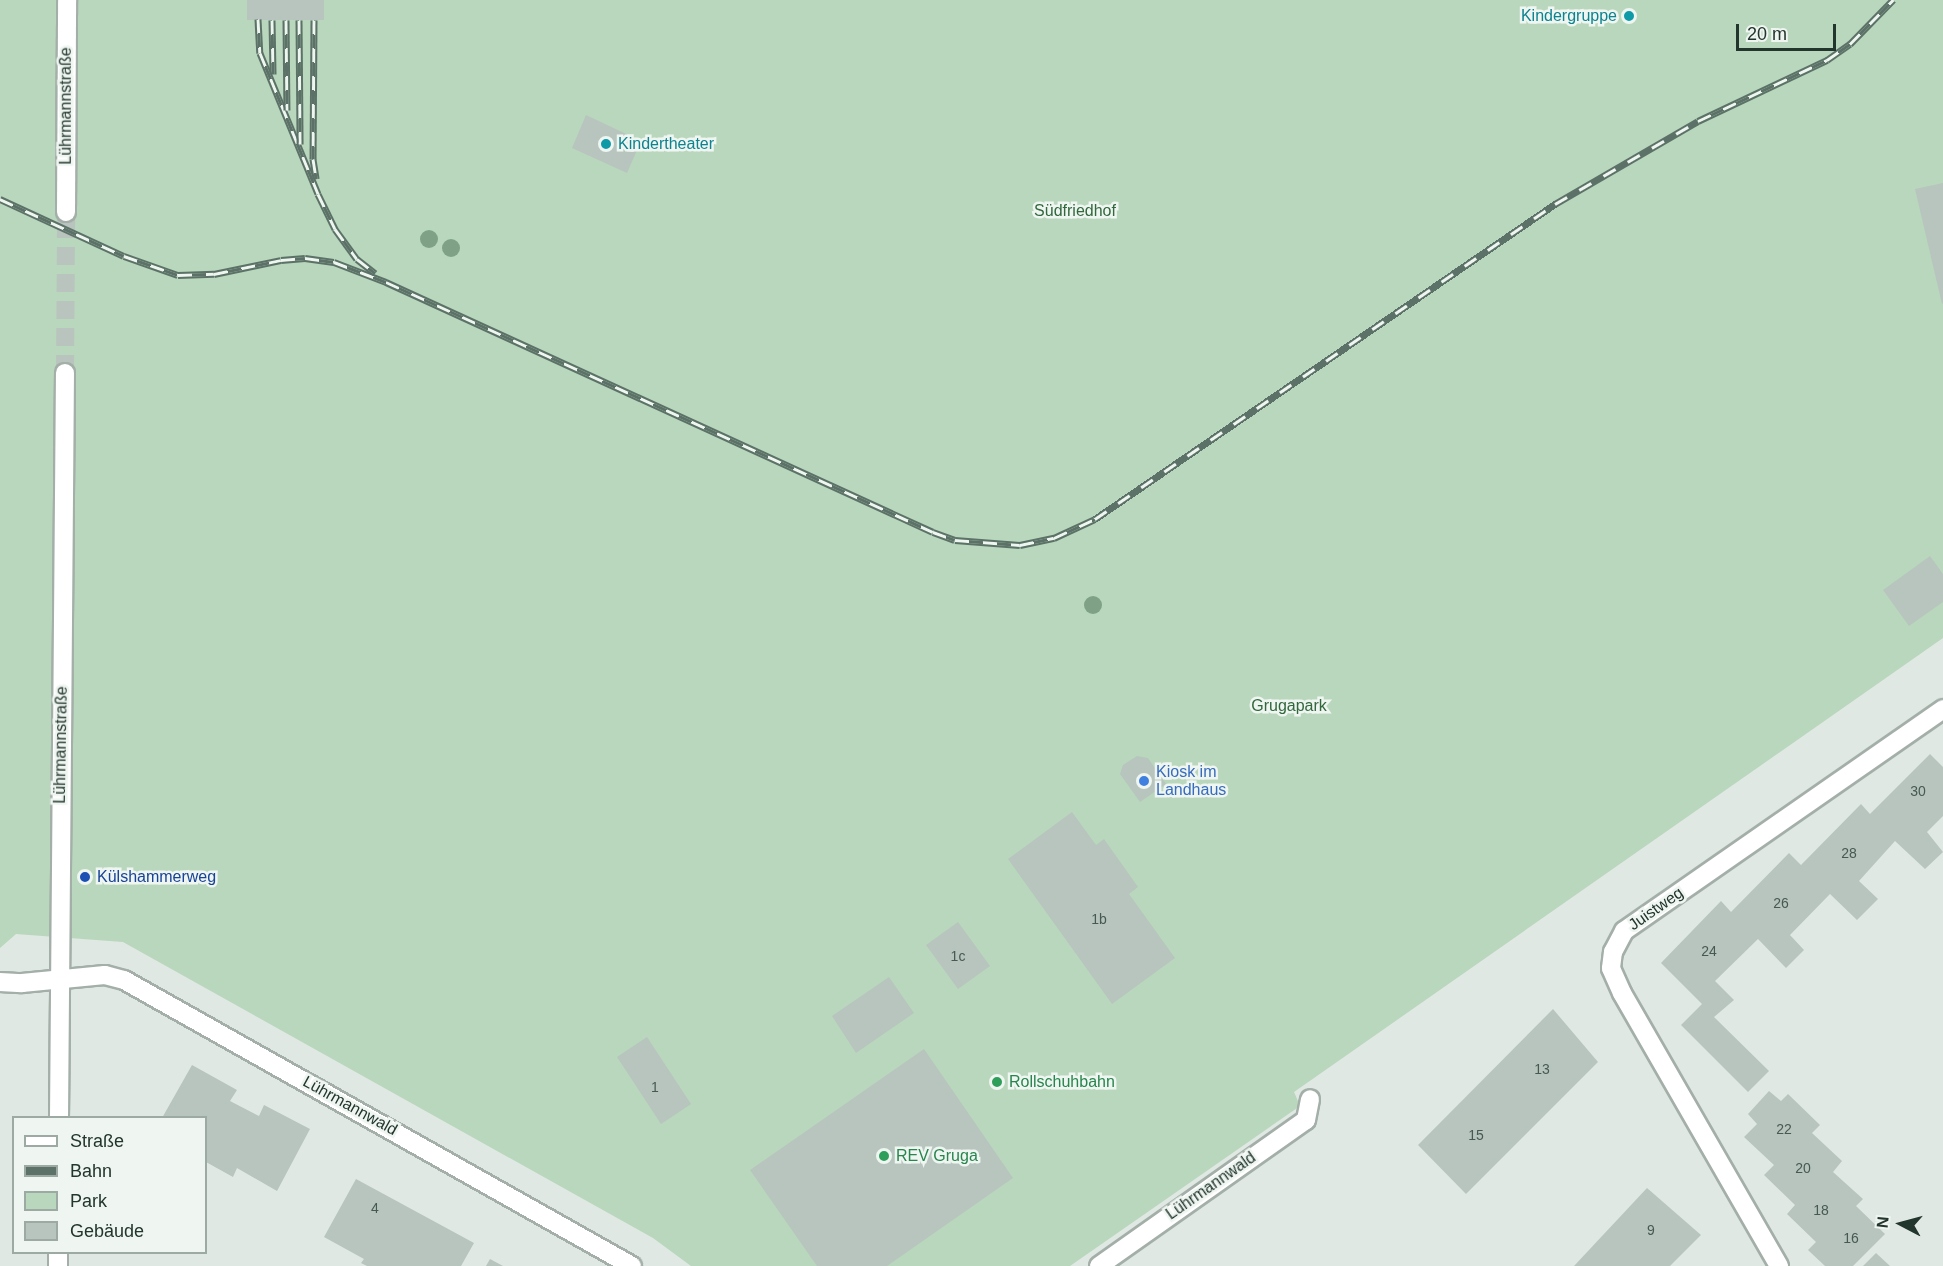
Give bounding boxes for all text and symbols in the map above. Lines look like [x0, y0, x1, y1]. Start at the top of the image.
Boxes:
place label: Kindergruppe [1521, 6, 1617, 26]
marker: Kindergruppe [1622, 9, 1636, 23]
scale bar [1739, 12, 1840, 50]
text: 20 m [1747, 24, 1787, 44]
street label: Lührmannstraße [56, 47, 76, 165]
place label: Kindertheater [618, 134, 714, 154]
marker: Kindertheater [599, 137, 613, 151]
park label: Südfriedhof [1034, 201, 1116, 221]
street label: Lührmannstraße [50, 686, 72, 804]
park label: Grugapark [1251, 696, 1327, 716]
place label: Kiosk im Landhaus [1156, 762, 1226, 800]
marker: Kiosk im Landhaus [1137, 774, 1151, 788]
house number: 30 [1910, 783, 1926, 799]
house number: 28 [1841, 845, 1857, 861]
place label: Külshammerweg [97, 867, 216, 887]
marker: Külshammerweg [78, 870, 92, 884]
street label: Juistweg [1625, 883, 1687, 935]
house number: 26 [1773, 895, 1789, 911]
house number: 1b [1091, 911, 1107, 927]
house number: 24 [1701, 943, 1717, 959]
house number: 1c [951, 948, 965, 964]
house number: 13 [1534, 1061, 1550, 1077]
street label: Lührmannwald [299, 1072, 401, 1140]
place label: Rollschuhbahn [1009, 1072, 1115, 1092]
marker: Rollschuhbahn [990, 1075, 1004, 1089]
house number: 1 [651, 1079, 659, 1095]
legend [12, 1116, 207, 1254]
house number: 22 [1776, 1121, 1792, 1137]
house number: 15 [1468, 1127, 1484, 1143]
text: Straße [70, 1131, 124, 1151]
place label: REV Gruga [896, 1146, 978, 1166]
street label: Lührmannwald [1163, 1148, 1259, 1224]
marker: REV Gruga [877, 1149, 891, 1163]
house number: 20 [1795, 1160, 1811, 1176]
text: Bahn [70, 1161, 112, 1181]
text: Park [70, 1191, 107, 1211]
north arrow [1871, 1194, 1931, 1254]
house number: 4 [371, 1200, 379, 1216]
house number: 18 [1813, 1202, 1829, 1218]
text: N [1874, 1215, 1892, 1229]
text: Gebäude [70, 1221, 144, 1241]
house number: 9 [1647, 1222, 1655, 1238]
house number: 16 [1843, 1230, 1859, 1246]

